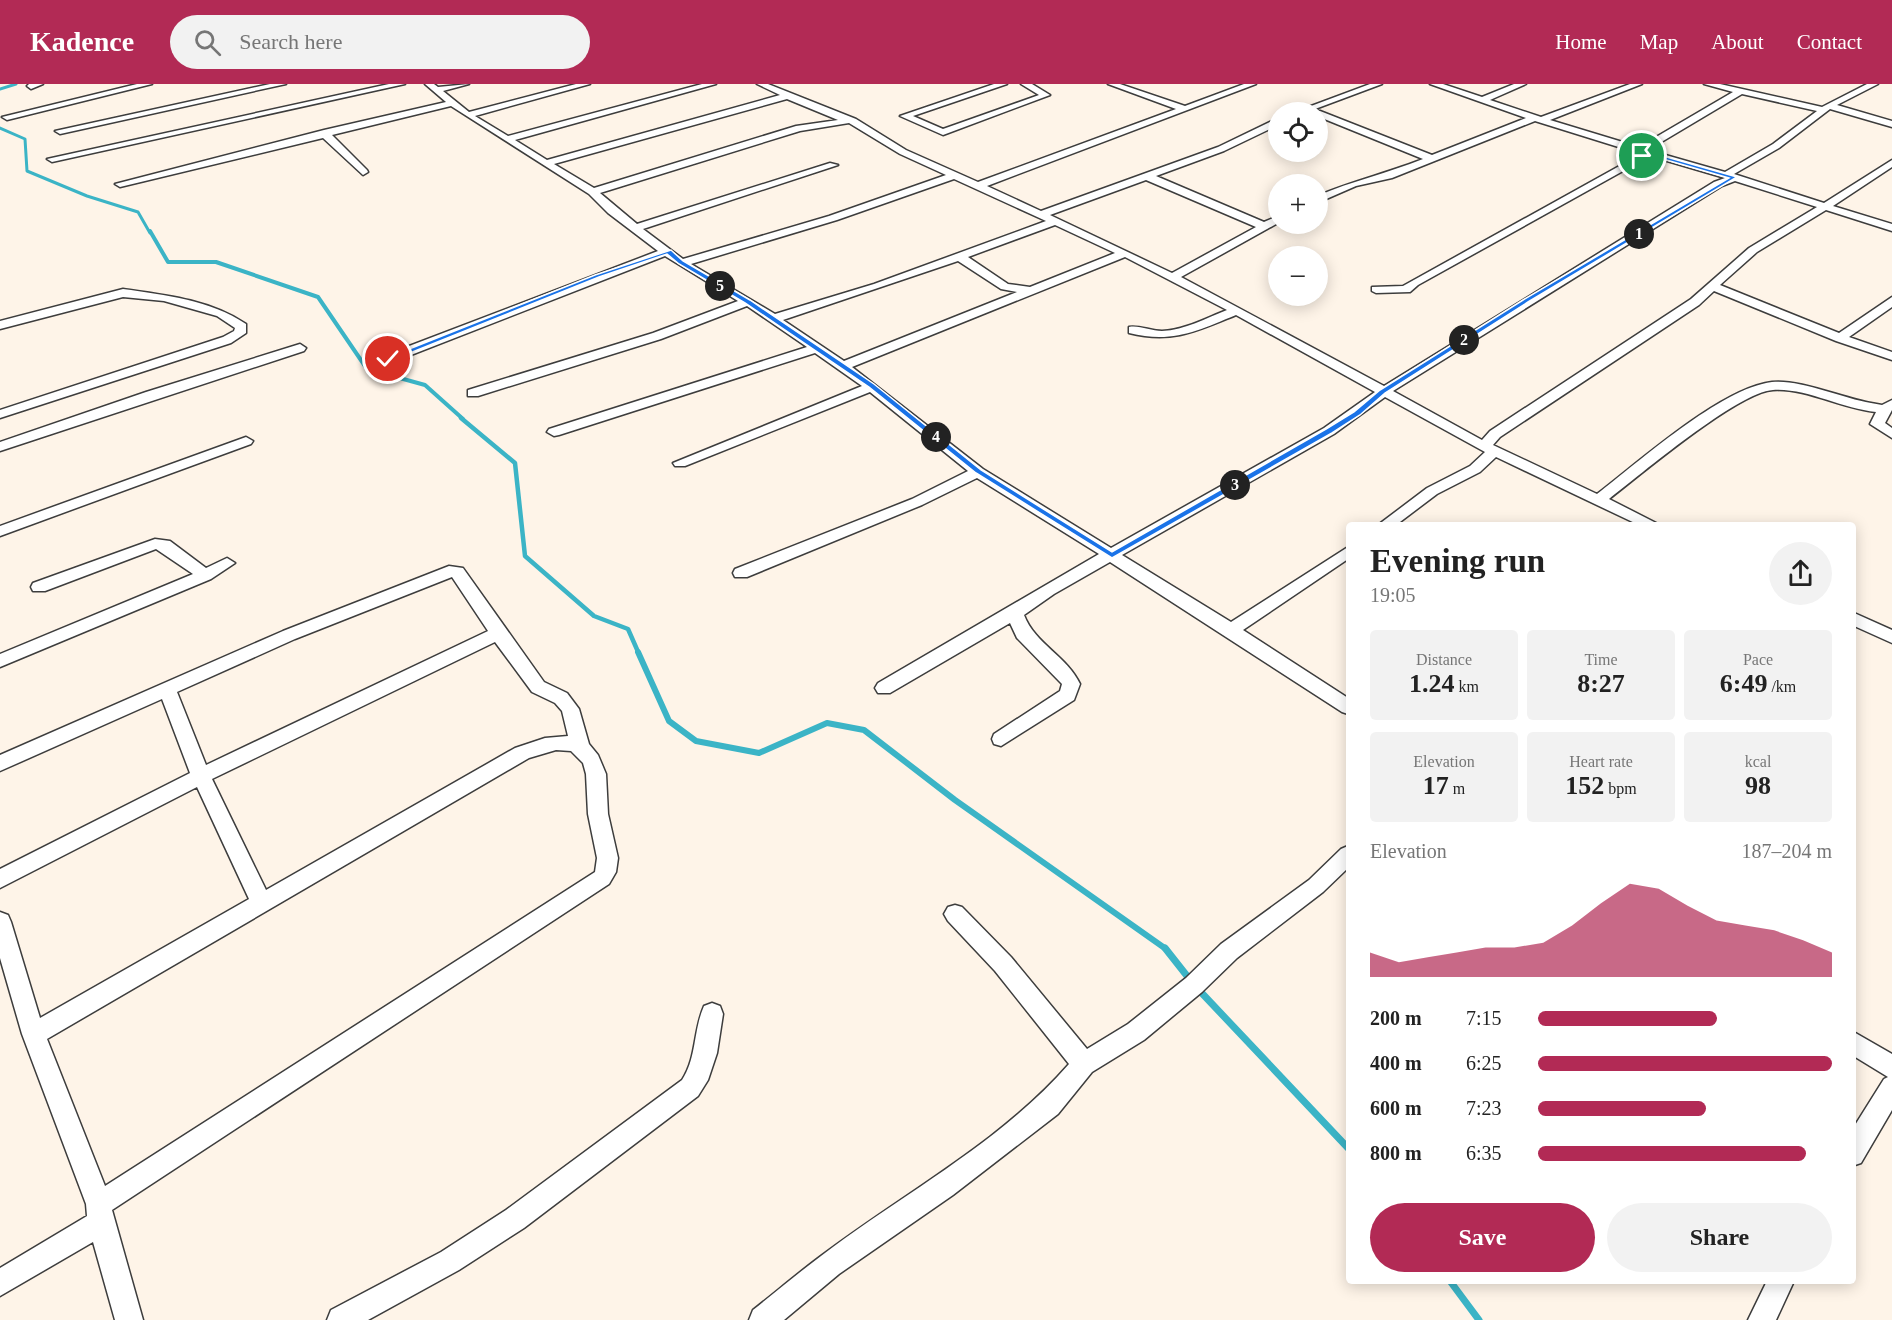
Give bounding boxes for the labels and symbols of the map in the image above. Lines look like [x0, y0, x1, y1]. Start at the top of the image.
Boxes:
pin [1616, 130, 1667, 181]
pin: 1 [1624, 219, 1654, 249]
pin: 5 [705, 271, 735, 301]
pin: 2 [1449, 325, 1479, 355]
pin [362, 333, 413, 384]
pin: 4 [921, 422, 951, 452]
pin: 3 [1220, 470, 1250, 500]

